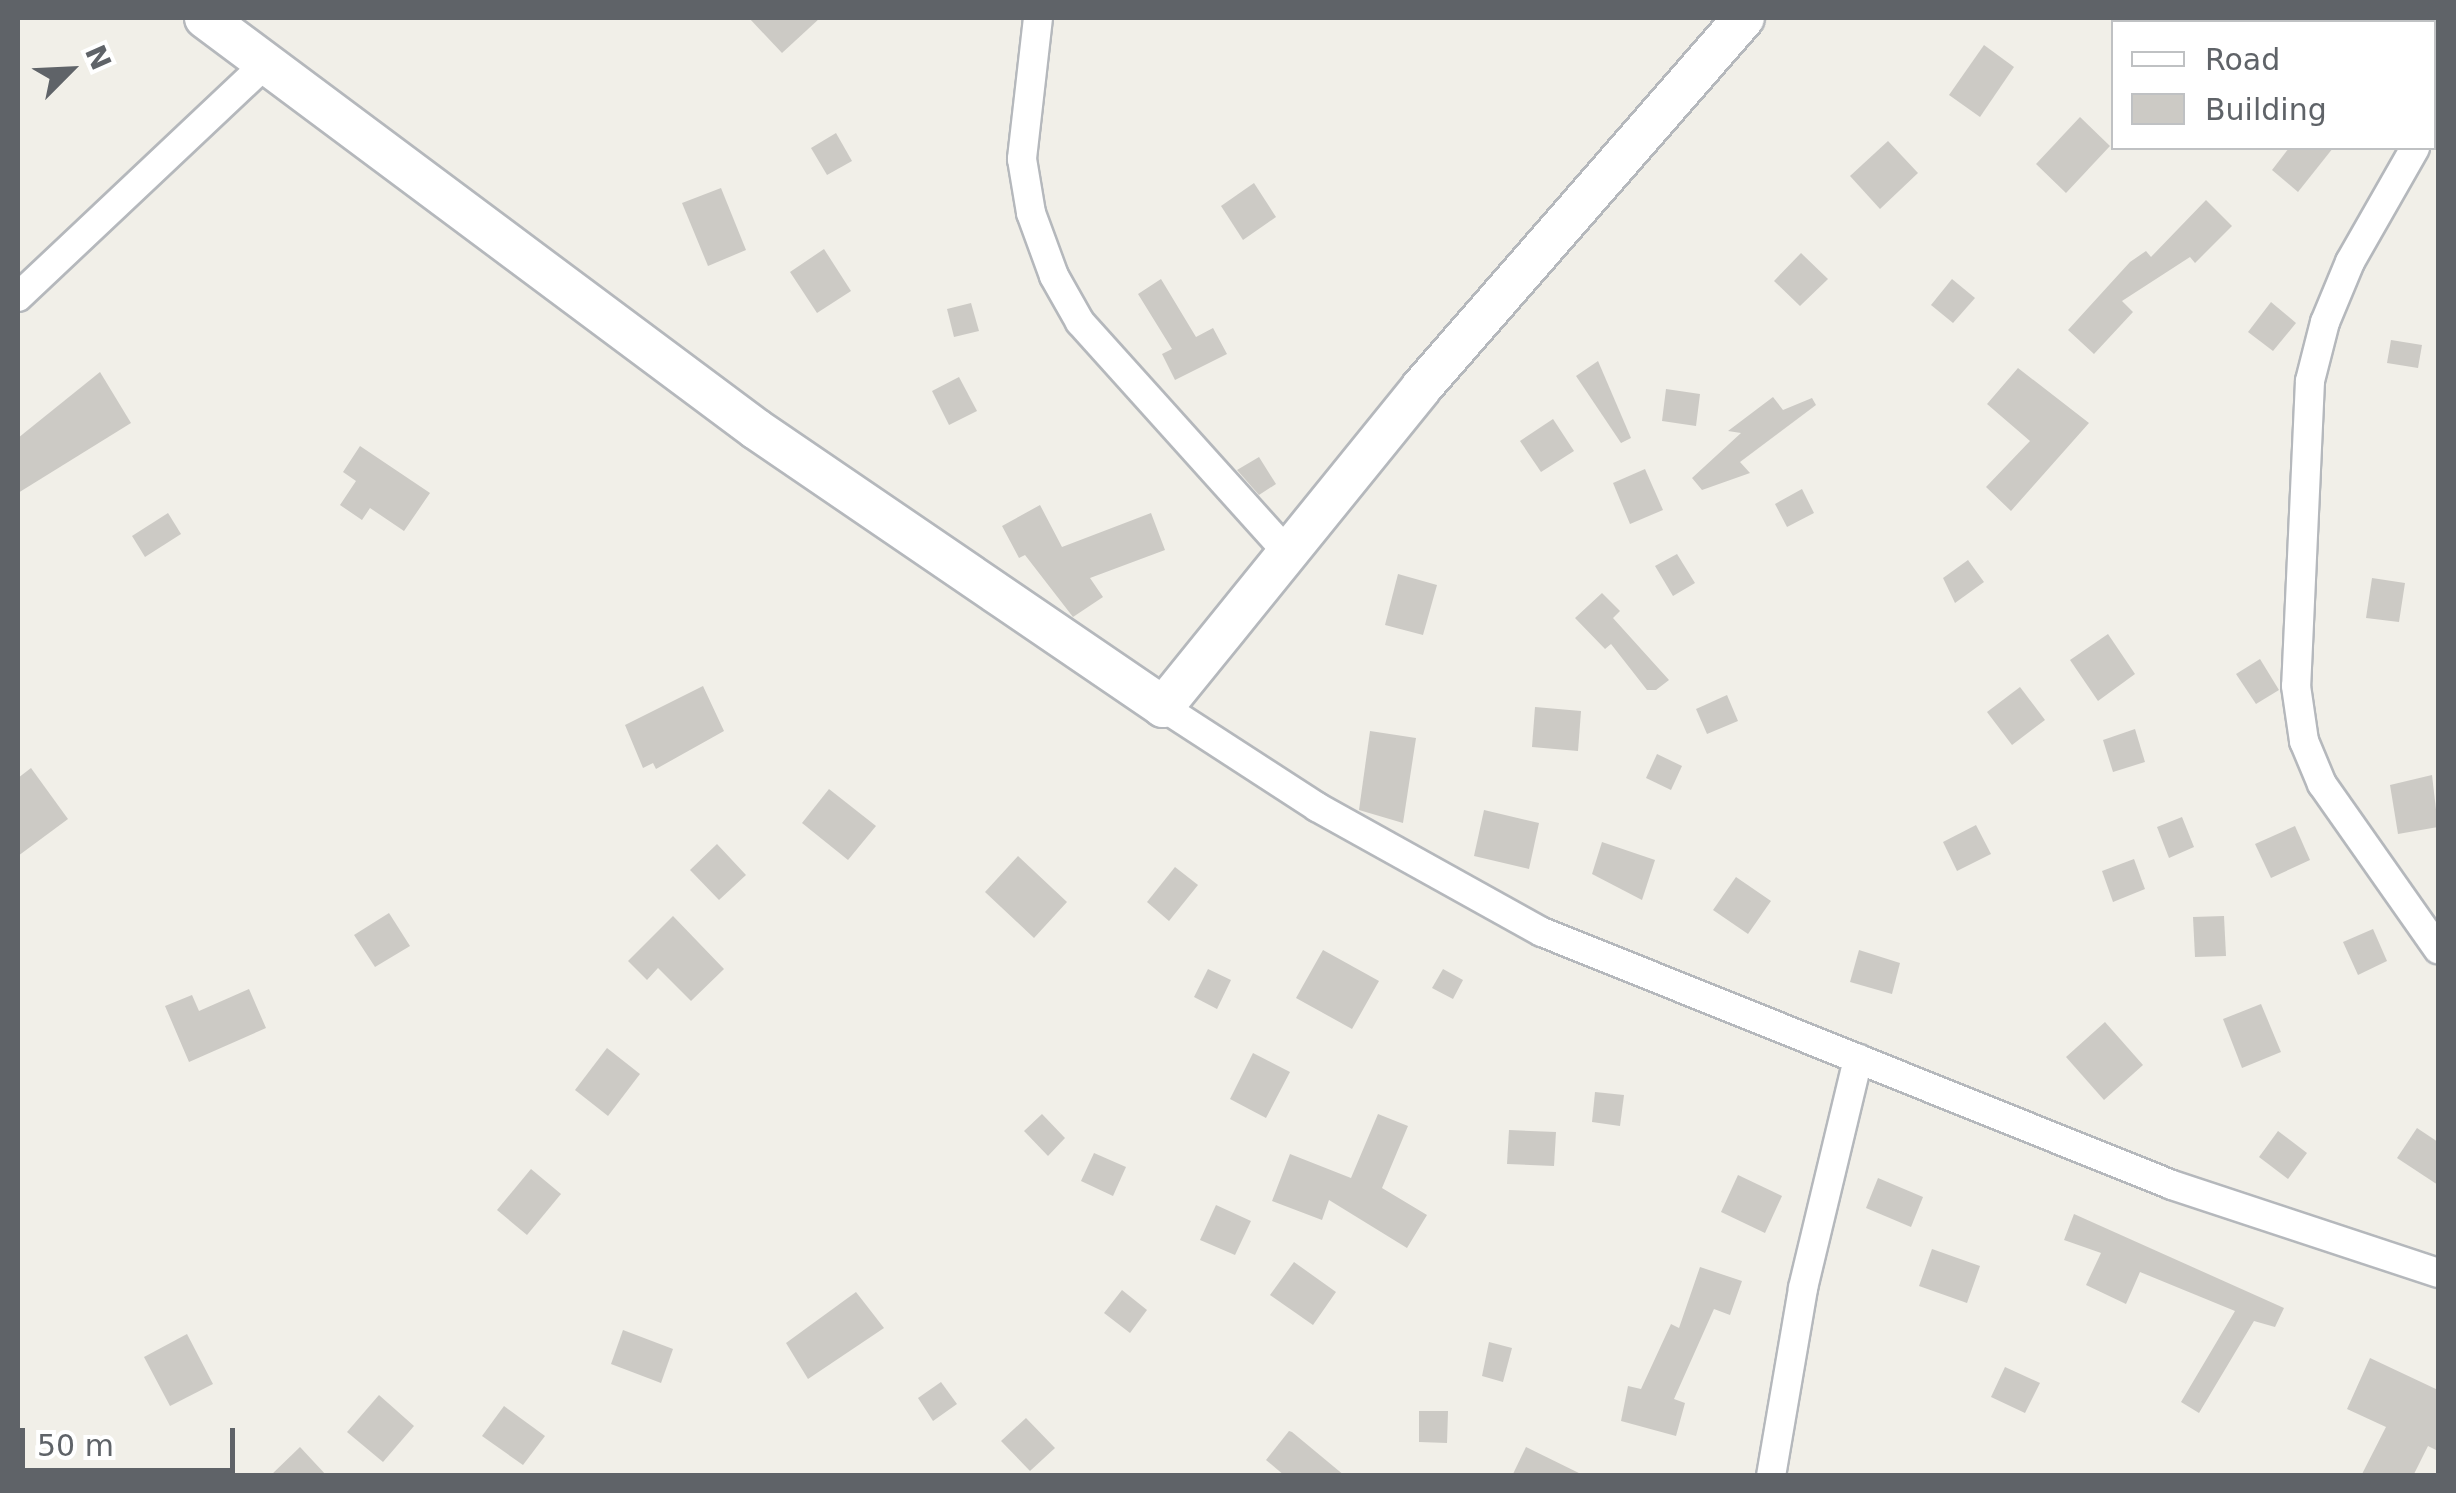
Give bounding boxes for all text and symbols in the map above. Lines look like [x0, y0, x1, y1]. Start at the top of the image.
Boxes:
north arrow [20, 20, 120, 120]
legend [2111, 20, 2436, 150]
text: N [78, 40, 118, 75]
text: Road [2205, 42, 2280, 77]
text: Building [2205, 92, 2327, 127]
scale bar [25, 1408, 240, 1470]
text: 50 m [37, 1428, 114, 1463]

